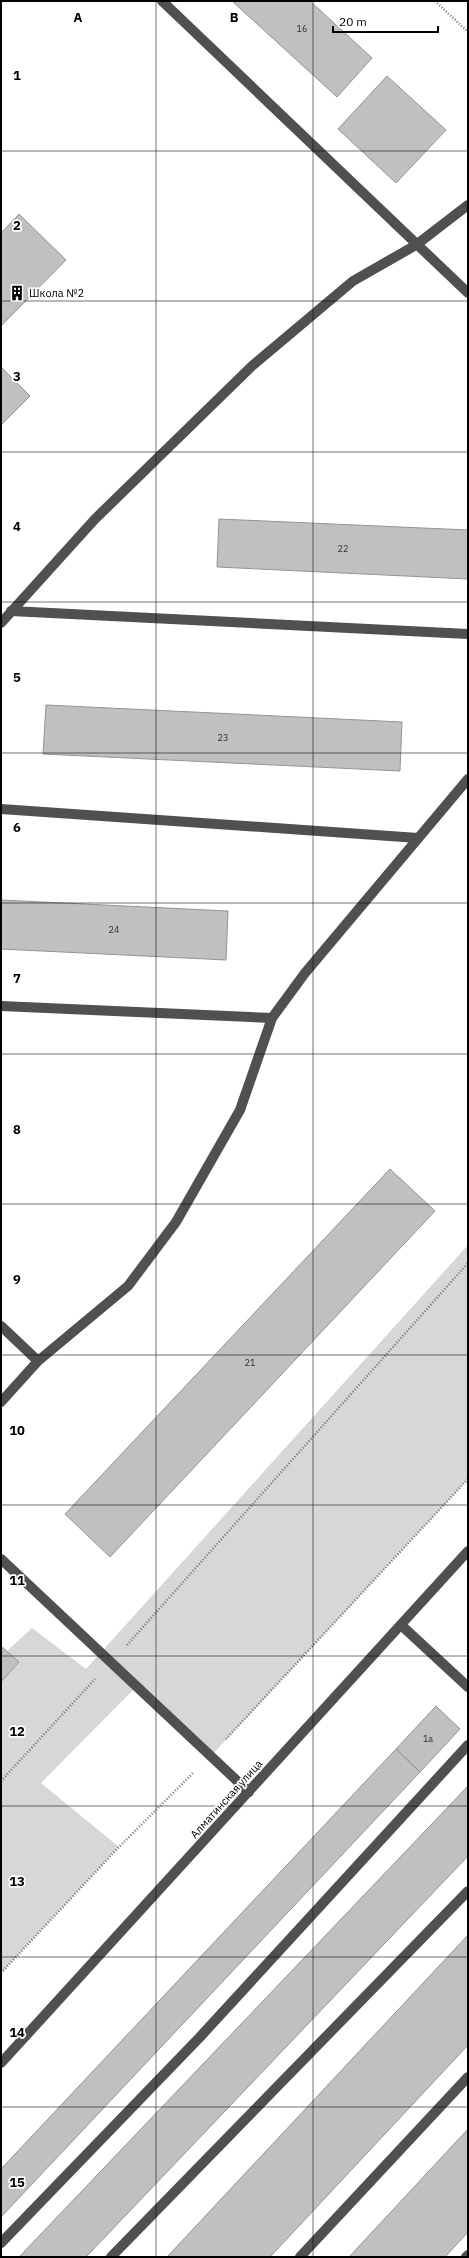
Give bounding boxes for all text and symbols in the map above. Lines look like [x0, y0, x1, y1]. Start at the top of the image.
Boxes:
scale bar [333, 8, 438, 34]
text: A [74, 9, 83, 26]
text: B [230, 9, 239, 26]
text: 20 m [339, 14, 367, 29]
house number: 16 [297, 23, 307, 34]
text: 1 [13, 67, 21, 84]
text: 2 [13, 217, 21, 234]
building icon: Школа №2 [8, 284, 26, 302]
place label: Школа №2 [29, 286, 84, 300]
text: 3 [13, 368, 21, 385]
text: 4 [13, 518, 21, 535]
house number: 22 [338, 543, 348, 554]
text: 5 [13, 669, 21, 686]
house number: 23 [218, 732, 228, 743]
text: 6 [13, 819, 21, 836]
house number: 24 [109, 924, 119, 935]
text: 7 [13, 970, 21, 987]
text: 8 [13, 1121, 21, 1138]
text: 9 [13, 1271, 21, 1288]
house number: 21 [245, 1357, 255, 1368]
text: 10 [9, 1422, 25, 1439]
text: 11 [9, 1572, 25, 1589]
text: 12 [9, 1723, 25, 1740]
house number: 1а [423, 1733, 433, 1744]
street label: Алматинская улица [187, 1757, 265, 1841]
text: 13 [9, 1873, 25, 1890]
text: 14 [9, 2024, 25, 2041]
text: 15 [9, 2174, 25, 2191]

